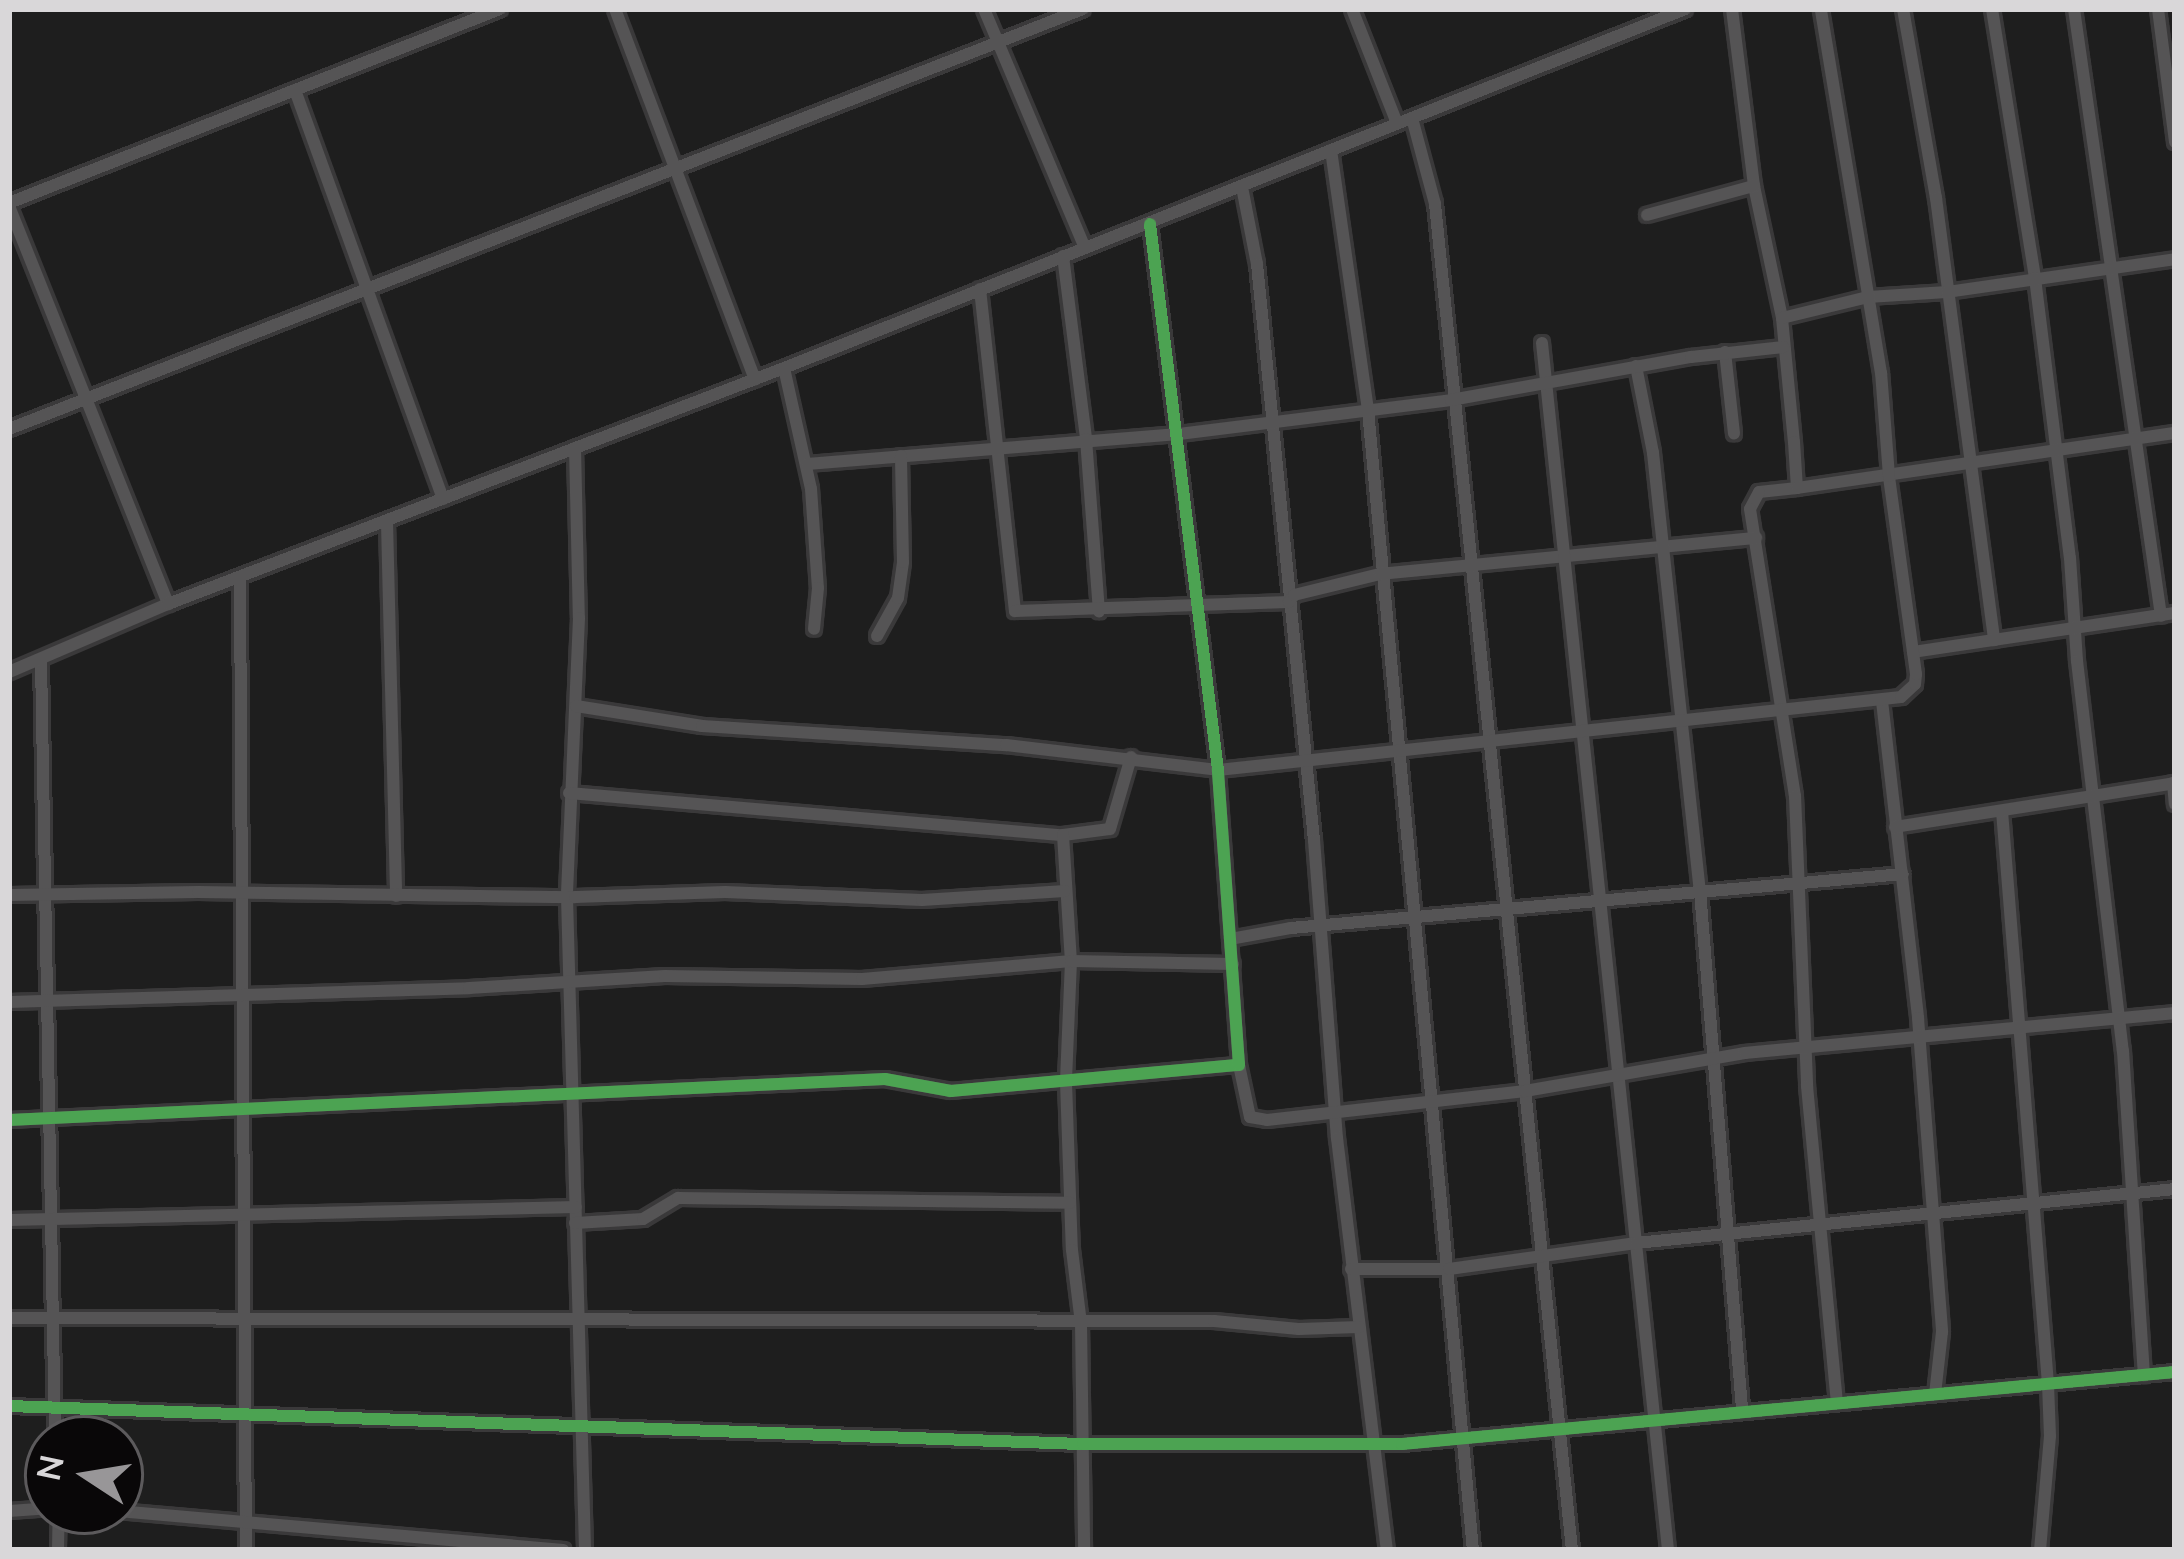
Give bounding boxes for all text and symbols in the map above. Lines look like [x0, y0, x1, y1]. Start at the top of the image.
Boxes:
north arrow [24, 1415, 144, 1535]
text: N [27, 1451, 76, 1485]

